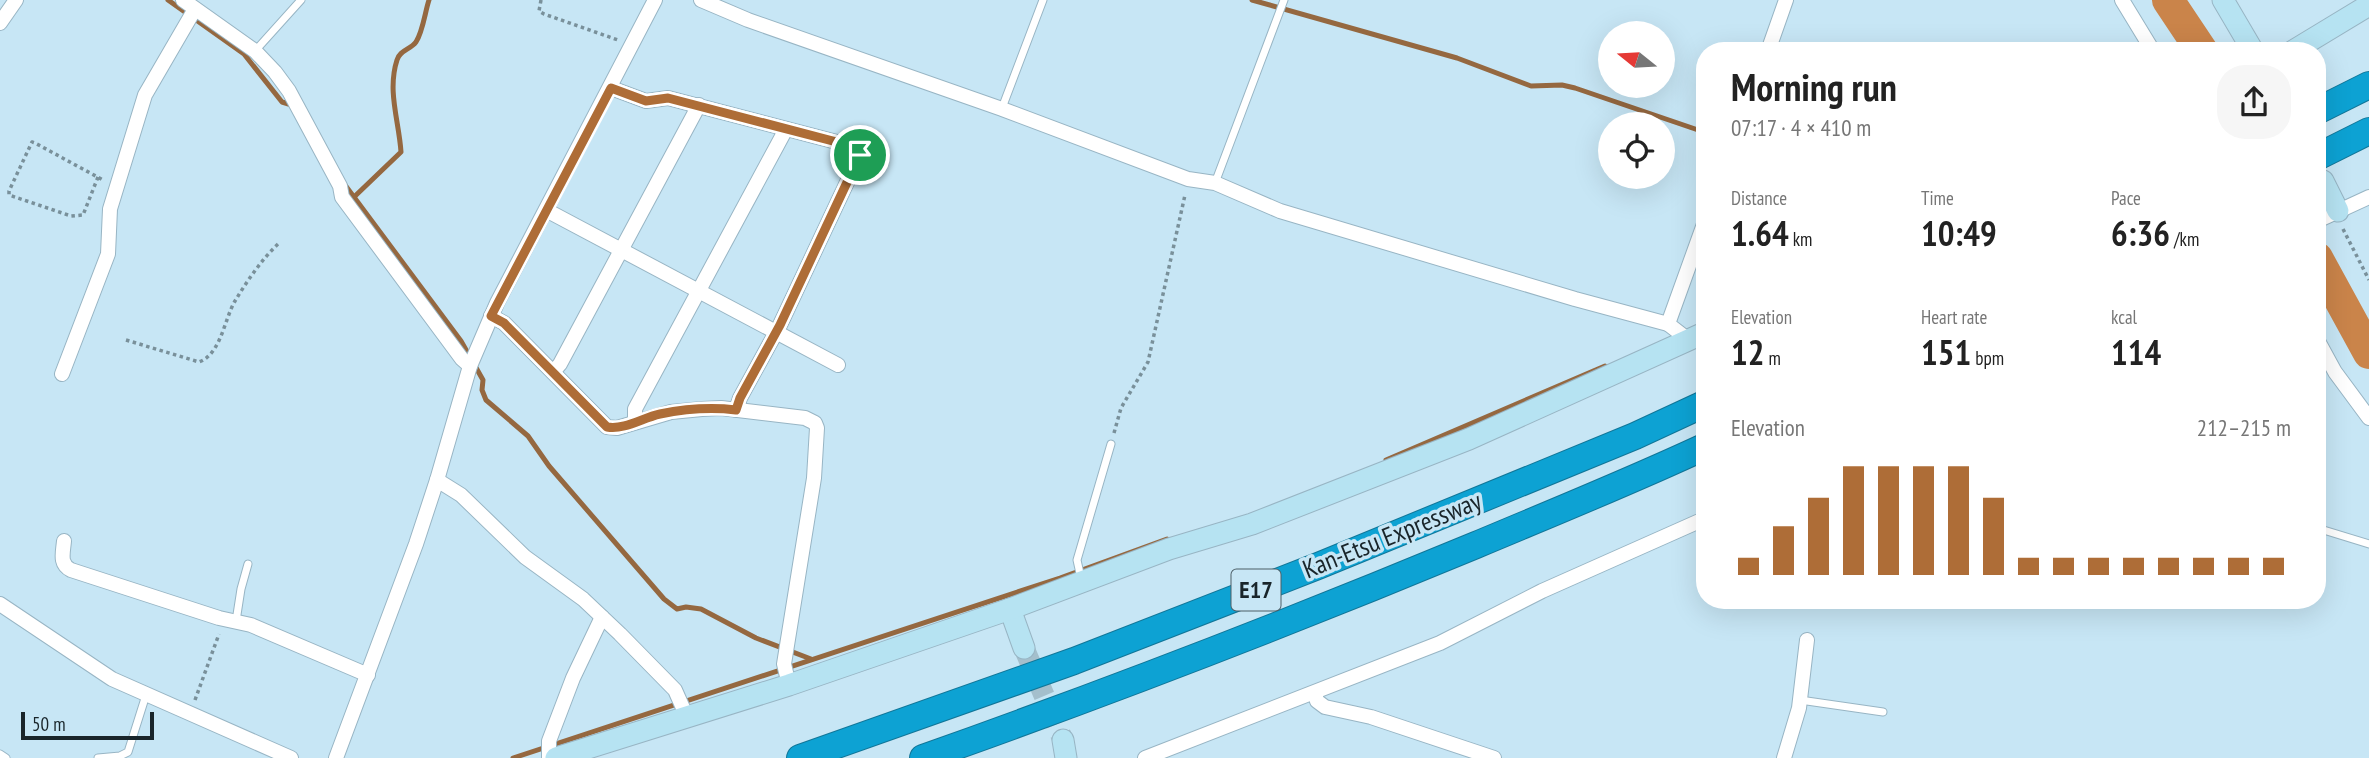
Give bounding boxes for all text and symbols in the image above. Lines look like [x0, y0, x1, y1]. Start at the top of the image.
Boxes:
north arrow [1598, 21, 1675, 98]
map controls [1598, 21, 1675, 189]
text: Morning run [1731, 62, 1897, 111]
button: share [2217, 65, 2291, 139]
button: locate [1598, 112, 1675, 189]
text: 07:17 · 4 × 410 m [1731, 113, 1871, 142]
pin [830, 125, 890, 185]
icon: arrive [841, 136, 879, 174]
text: Distance [1731, 186, 1787, 210]
text: Time [1921, 186, 1954, 210]
text: Pace [2111, 186, 2141, 210]
text: 1.64 [1731, 210, 1789, 256]
text: 10:49 [1921, 210, 1997, 256]
text: 6:36 [2111, 210, 2170, 256]
text: km [1789, 227, 1812, 251]
text: /km [2170, 227, 2199, 251]
text: Elevation [1731, 305, 1792, 329]
text: Heart rate [1921, 305, 1987, 329]
text: kcal [2111, 305, 2137, 329]
text: 12 [1731, 329, 1764, 375]
text: 151 [1921, 329, 1971, 375]
text: 114 [2111, 329, 2161, 375]
text: m [1764, 346, 1781, 370]
text: bpm [1971, 346, 2004, 370]
text: Elevation [1731, 413, 1805, 442]
text: 212–215 m [2197, 413, 2291, 442]
street label: Kan-Etsu Expressway [1298, 484, 1486, 585]
road number: E17 [1232, 570, 1280, 610]
scale bar [21, 709, 154, 741]
text: 50 m [32, 712, 66, 736]

